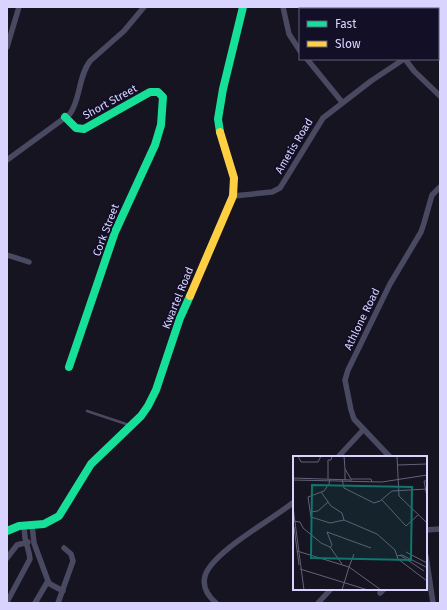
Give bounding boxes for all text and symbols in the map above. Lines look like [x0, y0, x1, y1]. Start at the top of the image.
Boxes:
legend [299, 8, 439, 60]
text: Fast [335, 17, 357, 31]
text: Slow [335, 37, 361, 51]
street label: Short Street [81, 82, 139, 122]
street label: Ametis Road [272, 116, 316, 176]
street label: Cork Street [90, 202, 122, 258]
street label: Kwartel Road [160, 265, 196, 331]
street label: Athlone Road [341, 286, 383, 352]
inset map [293, 456, 427, 590]

